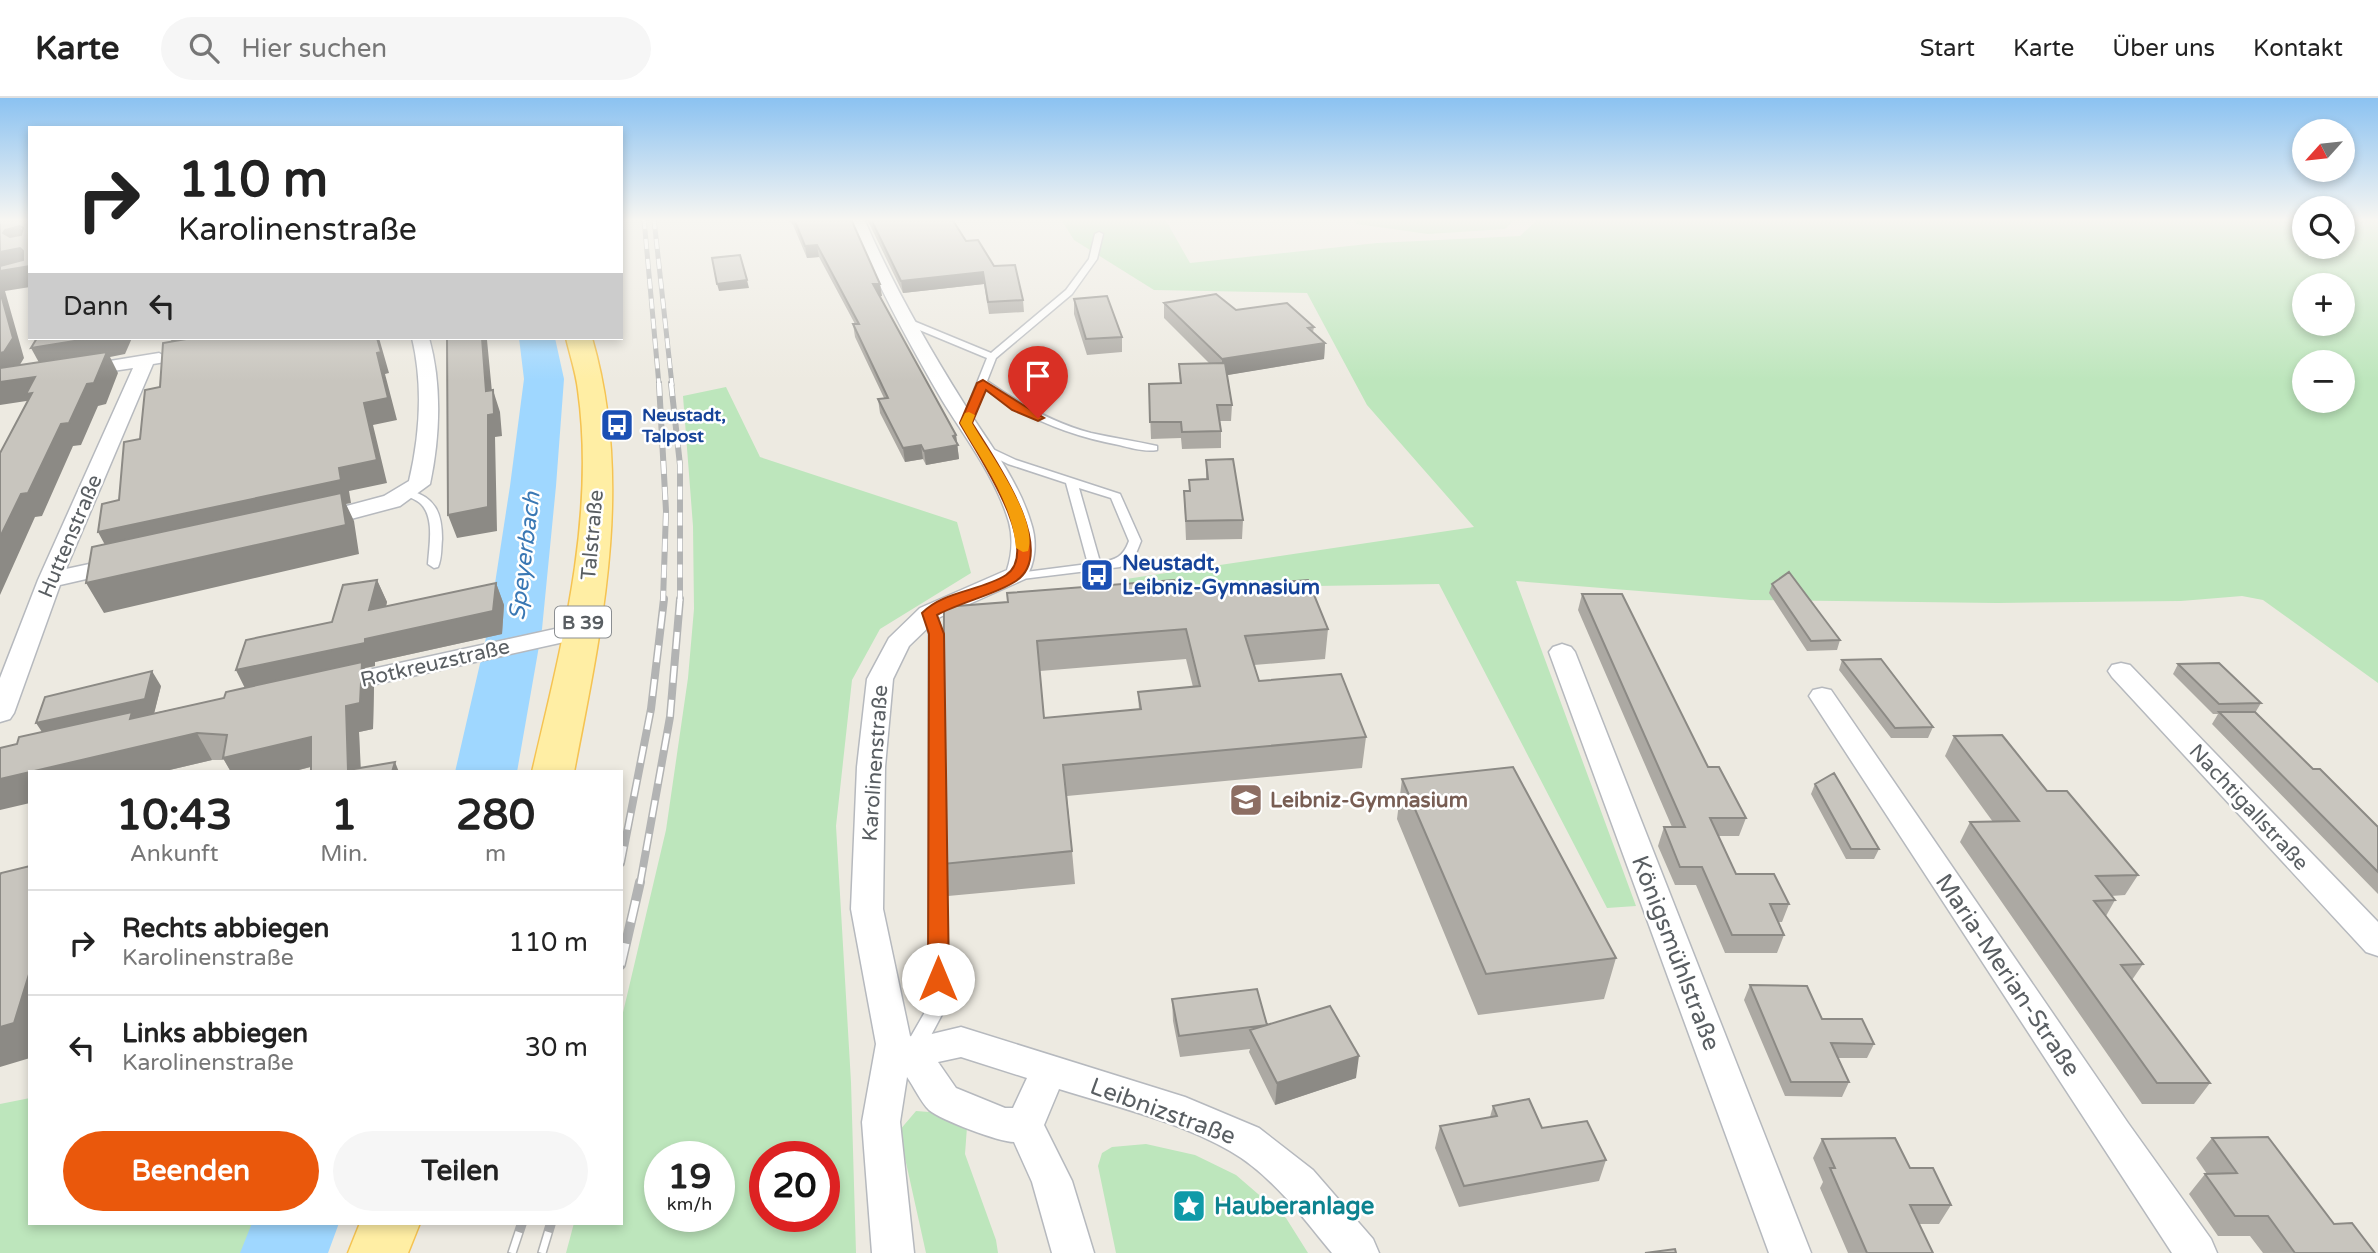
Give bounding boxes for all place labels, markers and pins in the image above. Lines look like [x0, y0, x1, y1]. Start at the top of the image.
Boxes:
pin [1008, 346, 1068, 418]
place label: Neustadt, Talpost [641, 404, 726, 447]
bus stop icon: Neustadt, Talpost [598, 406, 636, 444]
place label: Neustadt, Leibniz-Gymnasium [1122, 551, 1320, 600]
bus stop icon: Neustadt, Leibniz-Gymnasium [1078, 556, 1116, 594]
school or university icon: Leibniz-Gymnasium [1227, 781, 1265, 819]
place label: Leibniz-Gymnasium [1270, 788, 1468, 813]
place icon: Hauberanlage [1170, 1187, 1208, 1225]
place label: Hauberanlage [1214, 1192, 1375, 1221]

